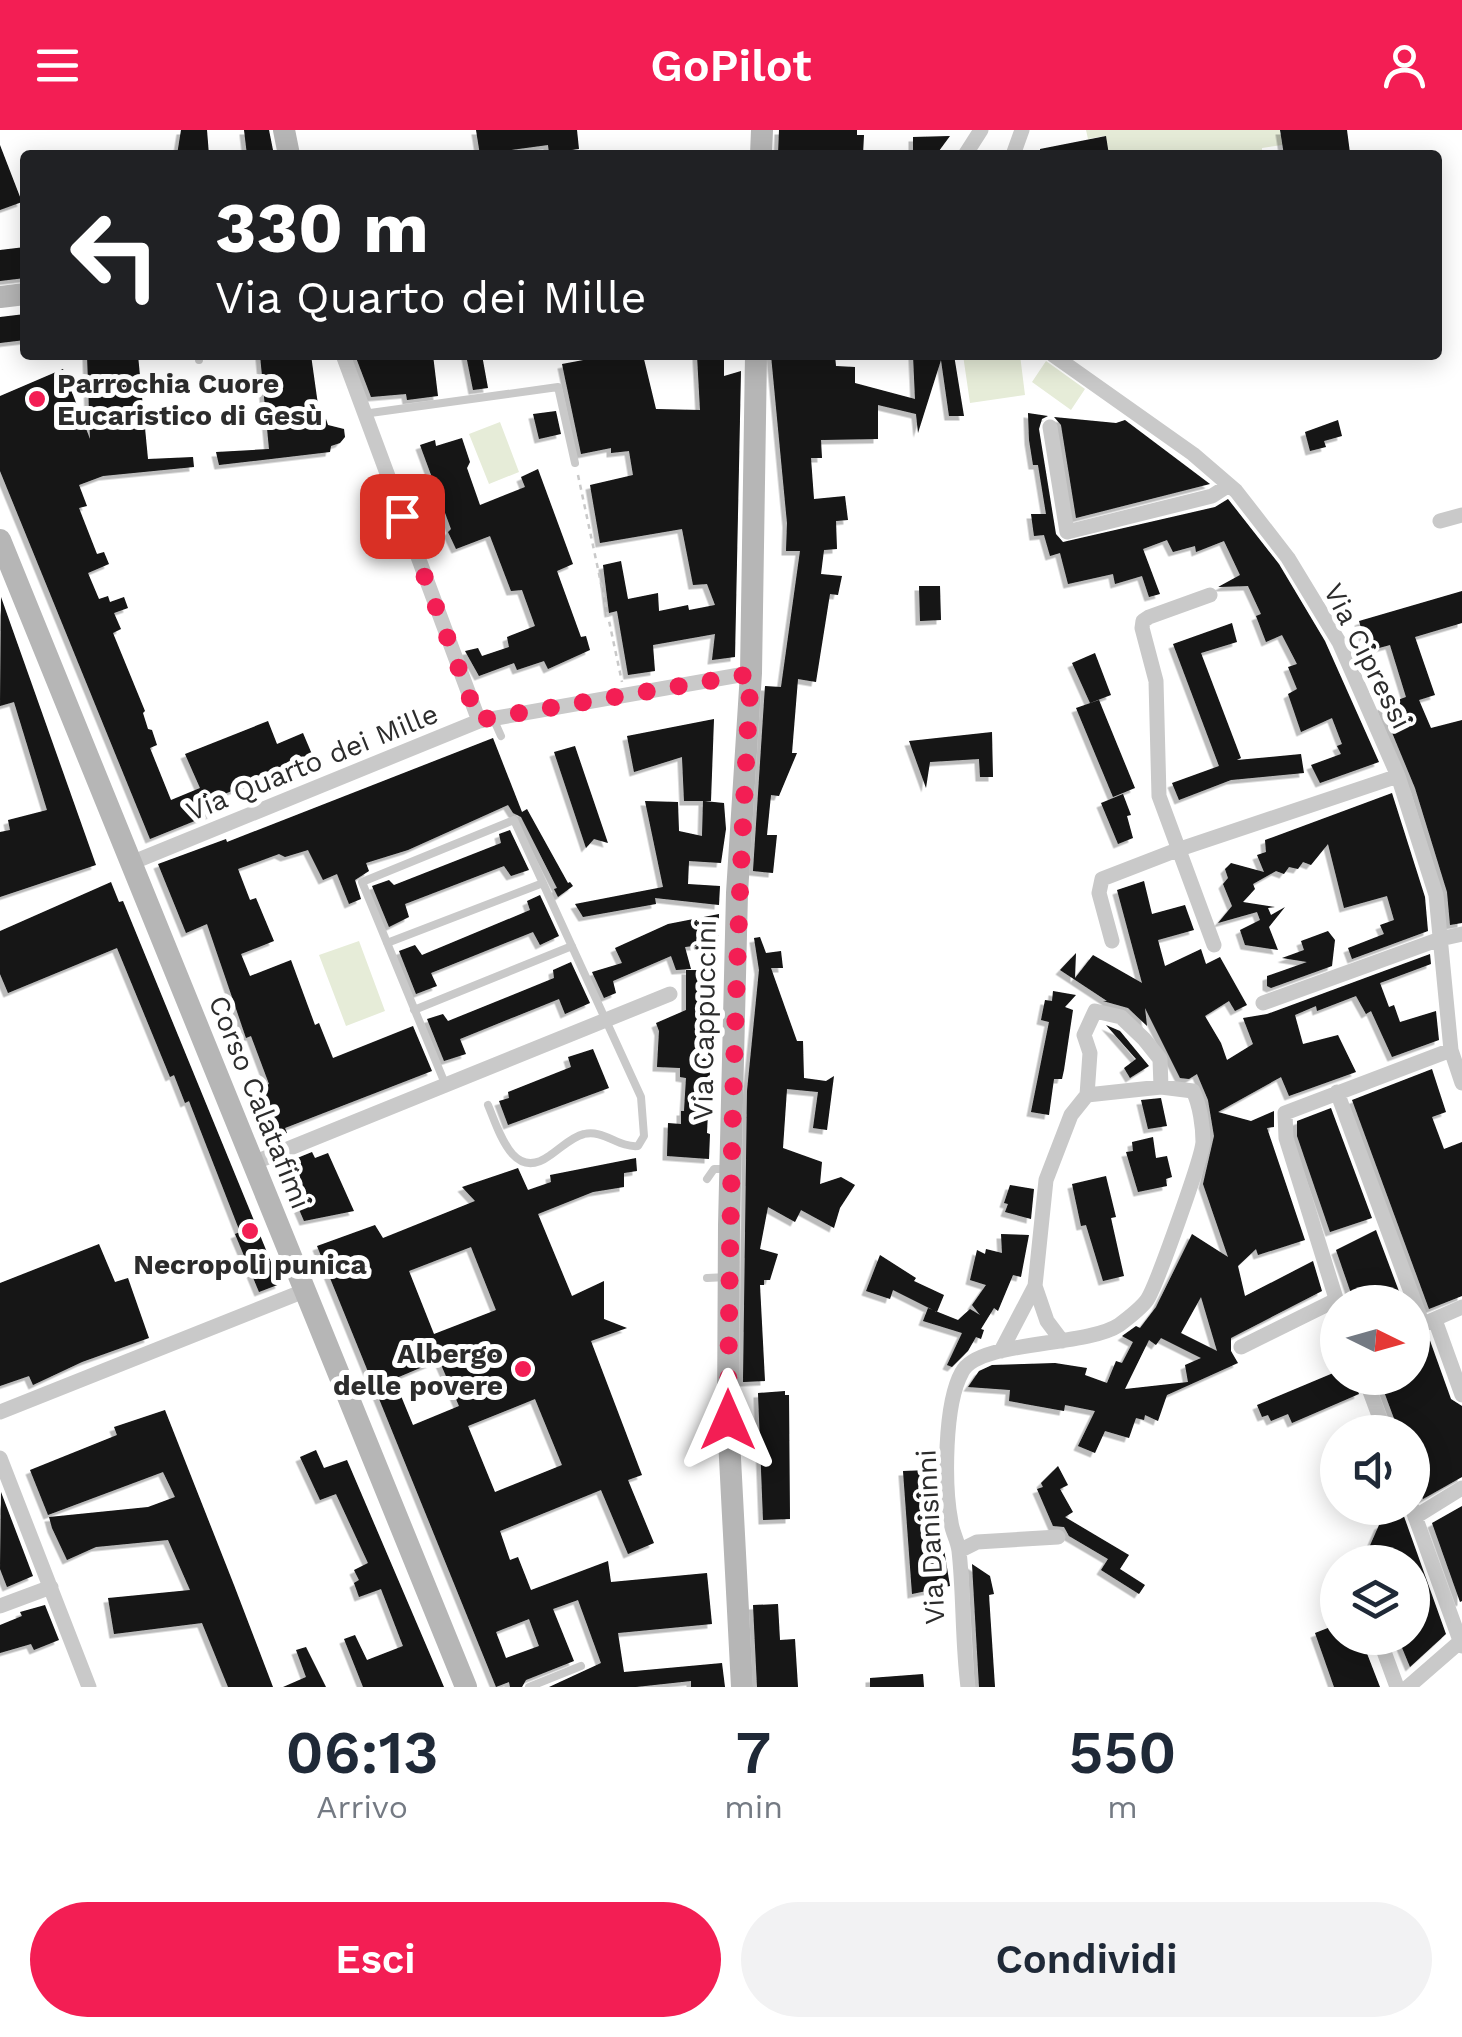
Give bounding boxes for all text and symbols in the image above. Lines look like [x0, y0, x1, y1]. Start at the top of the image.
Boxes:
icon: menu [30, 38, 85, 93]
icon: person [1377, 38, 1432, 93]
text: GoPilot [650, 39, 812, 92]
text: 330 m [215, 187, 429, 269]
icon: left [50, 190, 180, 320]
text: Via Quarto dei Mille [215, 271, 646, 324]
place label: Parrochia Cuore Eucaristico di Gesù [57, 367, 323, 432]
marker: Parrochia Cuore Eucaristico di Gesù [26, 388, 48, 410]
pin [360, 474, 445, 559]
icon: arrive [375, 489, 430, 544]
street label: Via Cipressi [1317, 578, 1418, 734]
street label: Via Quarto dei Mille [182, 697, 443, 828]
street label: Via Cappuccini [686, 919, 723, 1121]
street label: Corso Calatafimi [202, 991, 317, 1214]
marker: Necropoli punica [239, 1220, 261, 1242]
place label: Necropoli punica [133, 1248, 368, 1281]
north arrow [1320, 1285, 1430, 1395]
map controls [1320, 1285, 1430, 1655]
place label: Albergo delle povere [333, 1337, 503, 1402]
marker: Albergo delle povere [512, 1358, 534, 1380]
position arrow [676, 1368, 780, 1472]
button: sound [1320, 1415, 1430, 1525]
street label: Via Danisinni [909, 1448, 952, 1625]
button: layers [1320, 1545, 1430, 1655]
text: 06:13 [285, 1717, 439, 1788]
text: 7 [736, 1717, 771, 1788]
text: 550 [1068, 1717, 1176, 1788]
text: Arrivo [316, 1788, 408, 1826]
text: min [724, 1788, 783, 1826]
text: m [1107, 1788, 1138, 1826]
button: Esci [30, 1902, 721, 2017]
button: Condividi [741, 1902, 1432, 2017]

